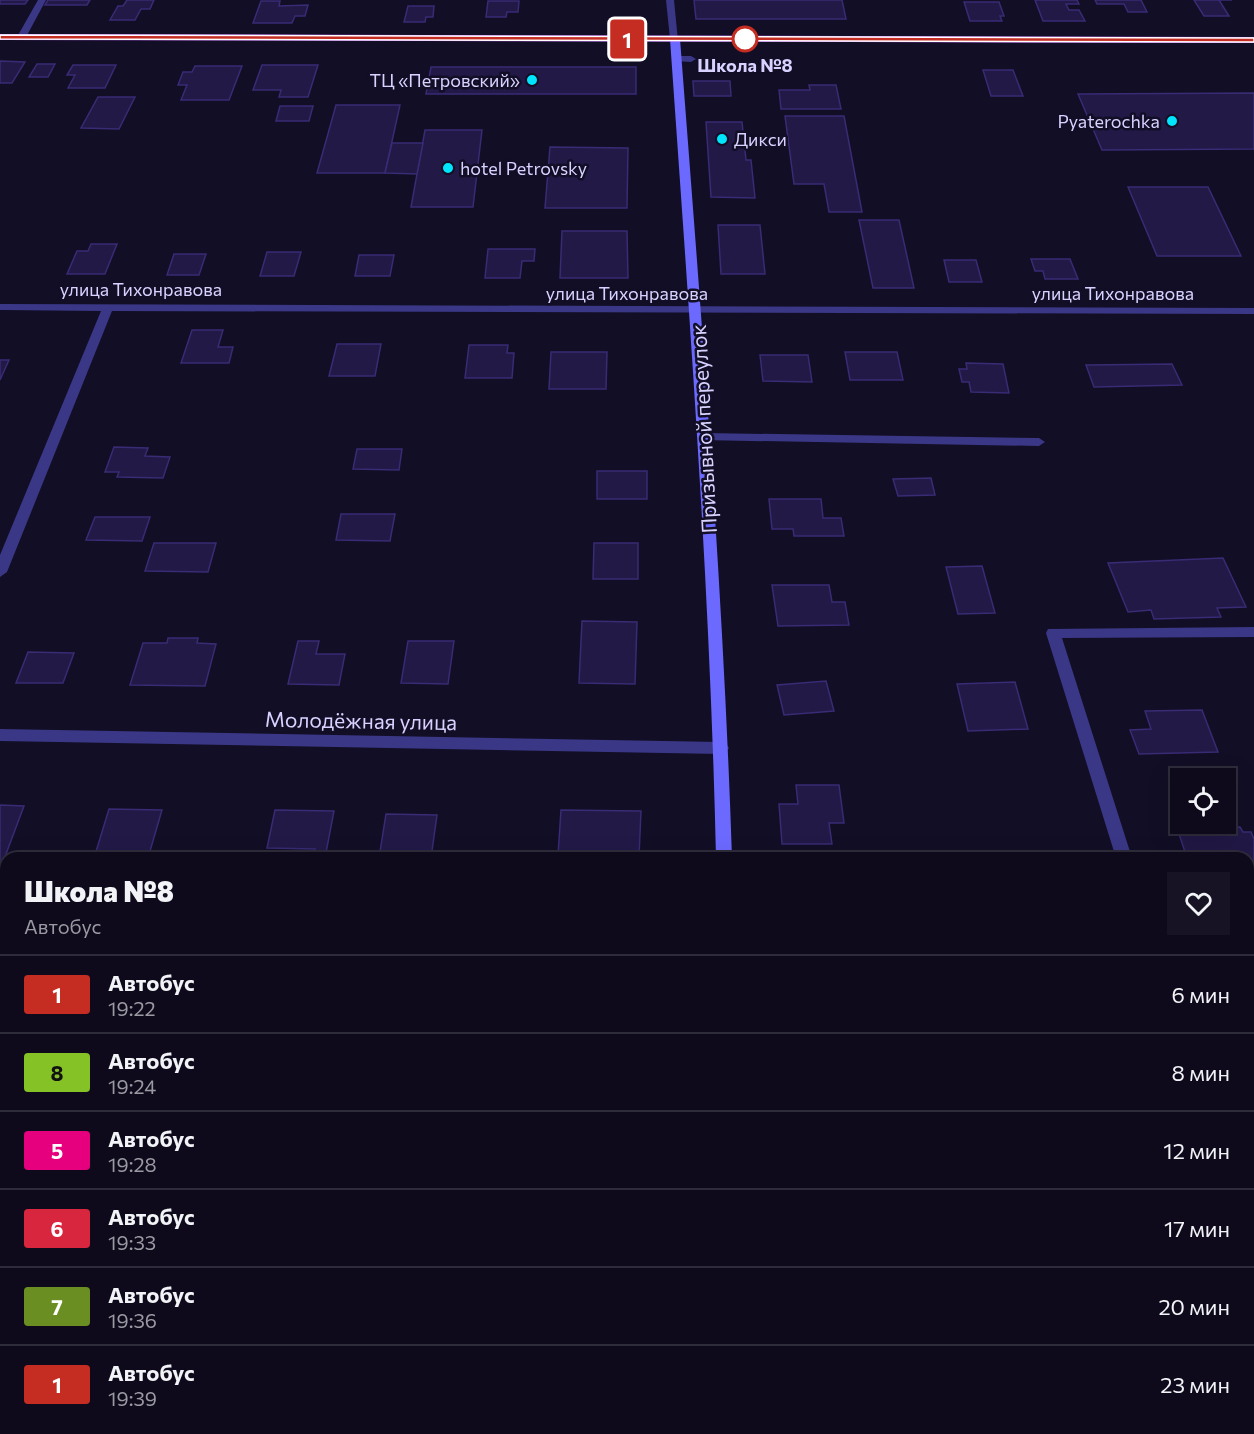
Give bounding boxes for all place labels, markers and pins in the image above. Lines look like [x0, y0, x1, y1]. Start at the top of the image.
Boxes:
marker: Школа №8 [732, 26, 758, 52]
place label: Школа №8 [697, 54, 793, 76]
place label: ТЦ «Петровский» [369, 69, 520, 91]
marker: ТЦ «Петровский» [525, 73, 539, 87]
place label: Pyaterochka [1057, 110, 1160, 132]
marker: Pyaterochka [1165, 114, 1179, 128]
place label: Дикси [734, 128, 787, 150]
marker: Дикси [715, 132, 729, 146]
place label: hotel Petrovsky [460, 157, 587, 179]
marker: hotel Petrovsky [441, 161, 455, 175]

